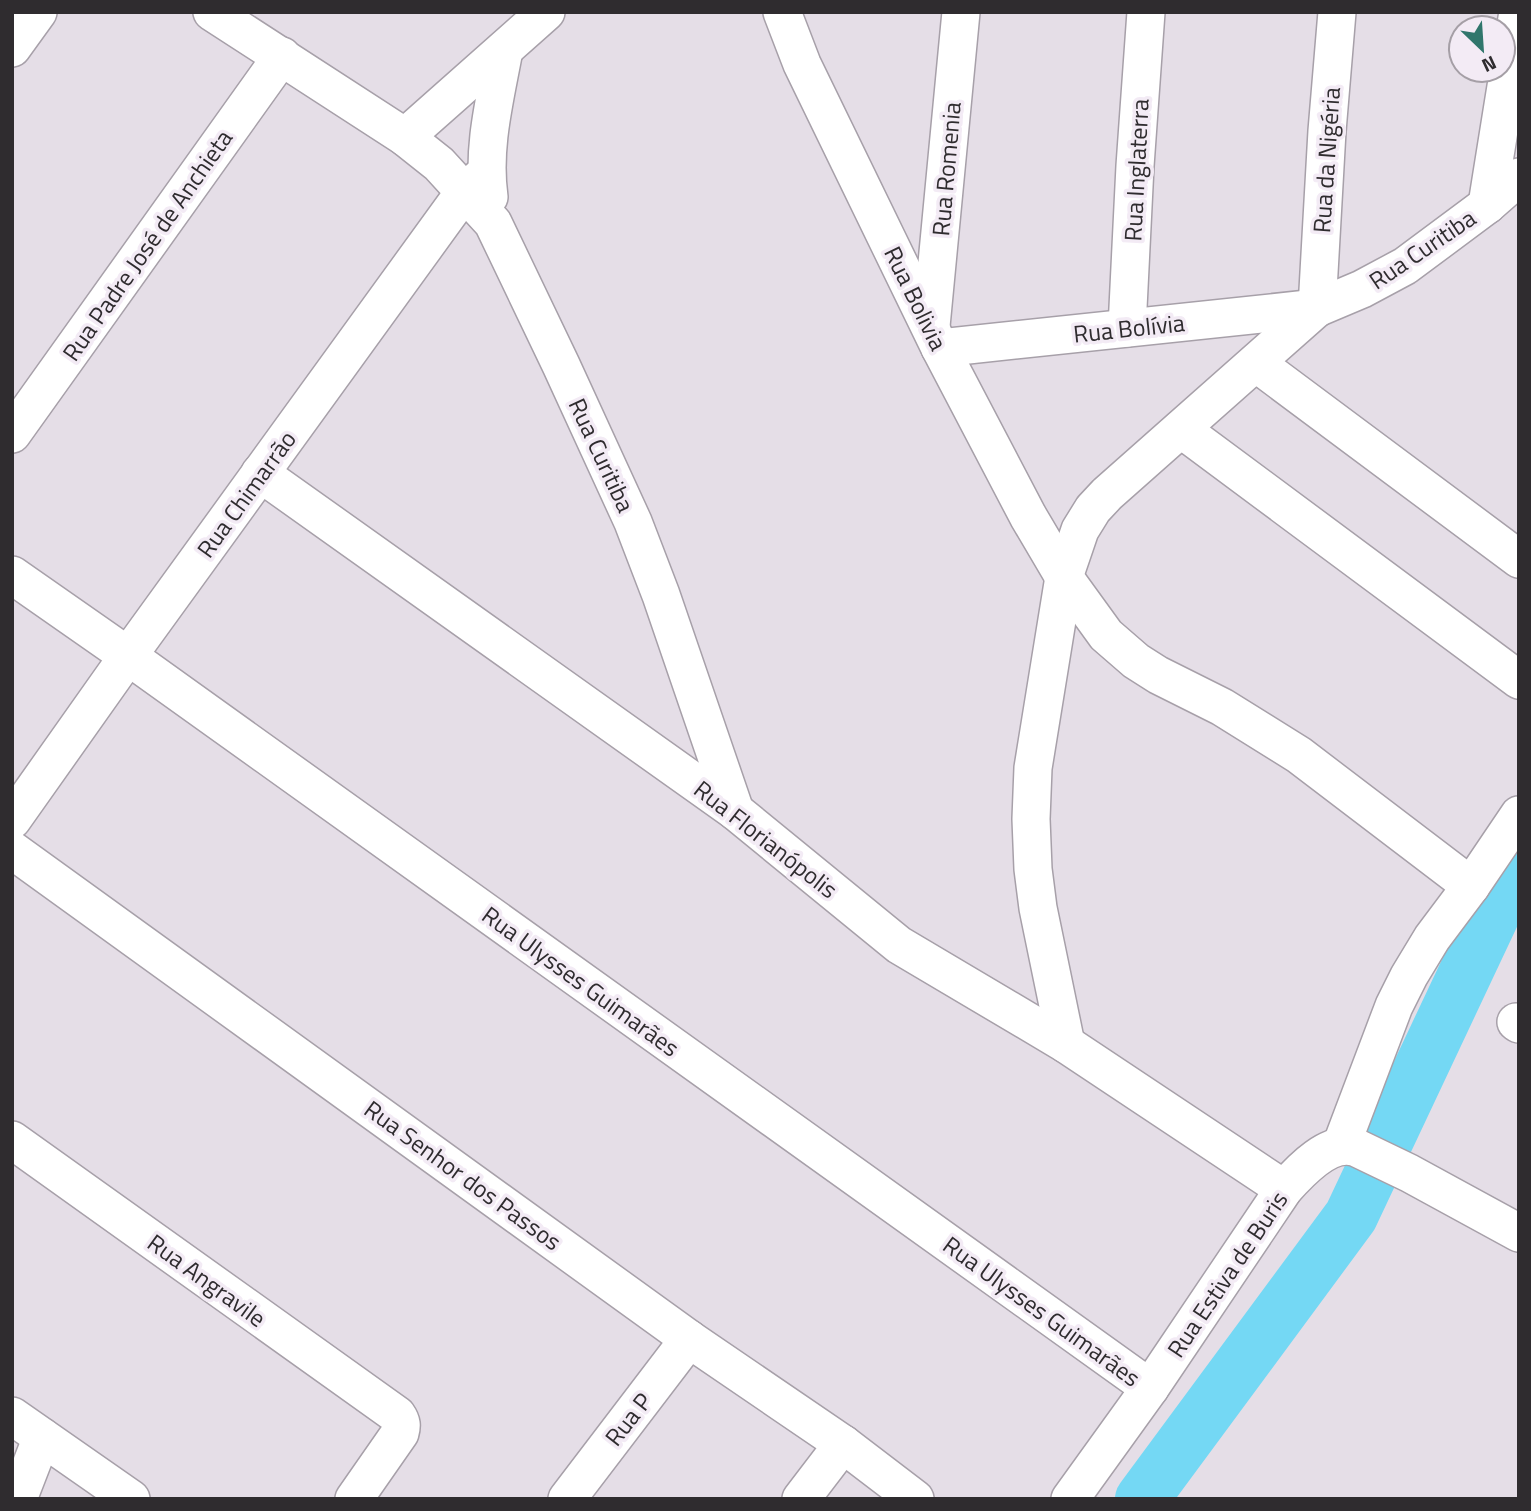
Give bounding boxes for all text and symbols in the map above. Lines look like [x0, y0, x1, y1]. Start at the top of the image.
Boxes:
north arrow [1447, 14, 1517, 84]
text: N [1477, 49, 1501, 81]
street label: Rua da Nigéria [1303, 86, 1349, 234]
street label: Rua Inglaterra [1114, 98, 1158, 242]
street label: Rua Romenia [922, 101, 970, 237]
street label: Rua Padre José de Anchieta [53, 122, 241, 368]
street label: Rua Curitiba [1361, 200, 1483, 298]
street label: Rua Bolivia [875, 240, 957, 356]
street label: Rua Bolívia [1072, 304, 1186, 352]
street label: Rua Curitiba [560, 392, 644, 518]
street label: Rua Chimarrão [188, 423, 304, 565]
street label: Rua Florianópolis [686, 771, 846, 907]
street label: Rua Ulysses Guimarães [475, 897, 687, 1065]
street label: Rua Senhor dos Passos [357, 1091, 569, 1259]
street label: Rua Estiva de Buris [1158, 1184, 1296, 1364]
street label: Rua Angravile [140, 1225, 274, 1335]
street label: Rua Ulysses Guimarães [936, 1227, 1148, 1395]
street label: Rua P [596, 1385, 660, 1453]

